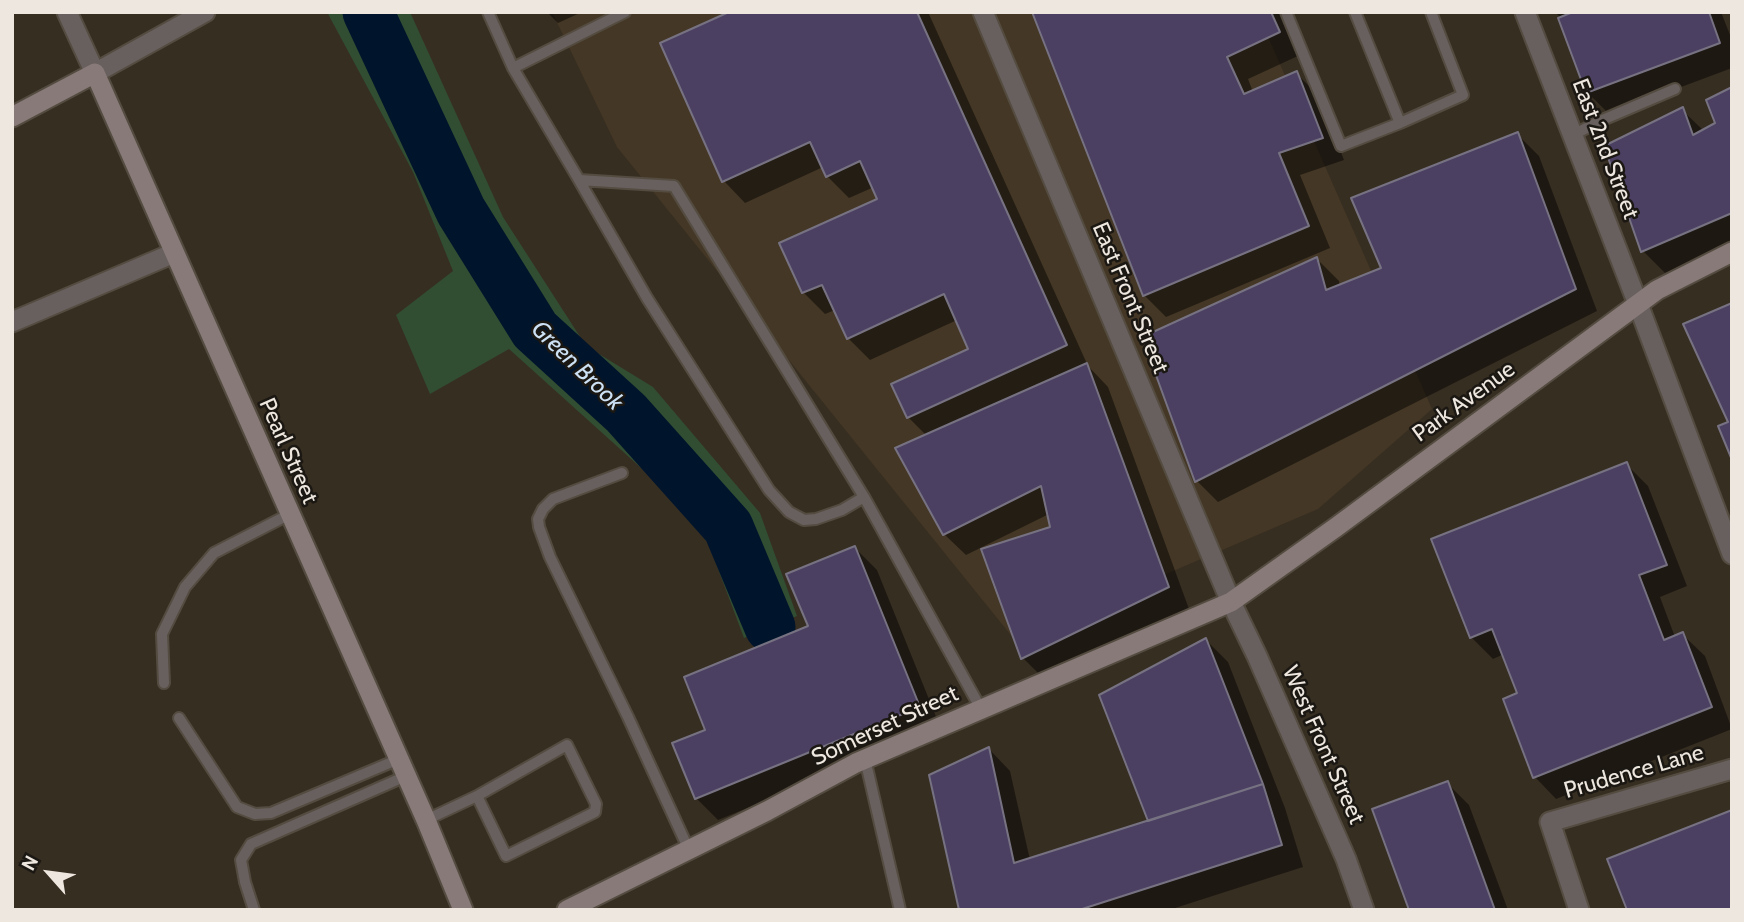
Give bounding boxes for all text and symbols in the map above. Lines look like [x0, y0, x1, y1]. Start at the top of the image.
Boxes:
street label: East 2nd Street [1566, 75, 1644, 223]
street label: East Front Street [1086, 218, 1174, 378]
water label: Green Brook [525, 315, 629, 417]
street label: Park Avenue [1408, 356, 1520, 448]
street label: Pearl Street [252, 394, 324, 508]
street label: West Front Street [1276, 662, 1370, 828]
street label: Somerset Street [807, 680, 963, 772]
street label: Prudence Lane [1561, 739, 1707, 805]
north arrow [14, 838, 84, 908]
text: N [17, 852, 43, 874]

